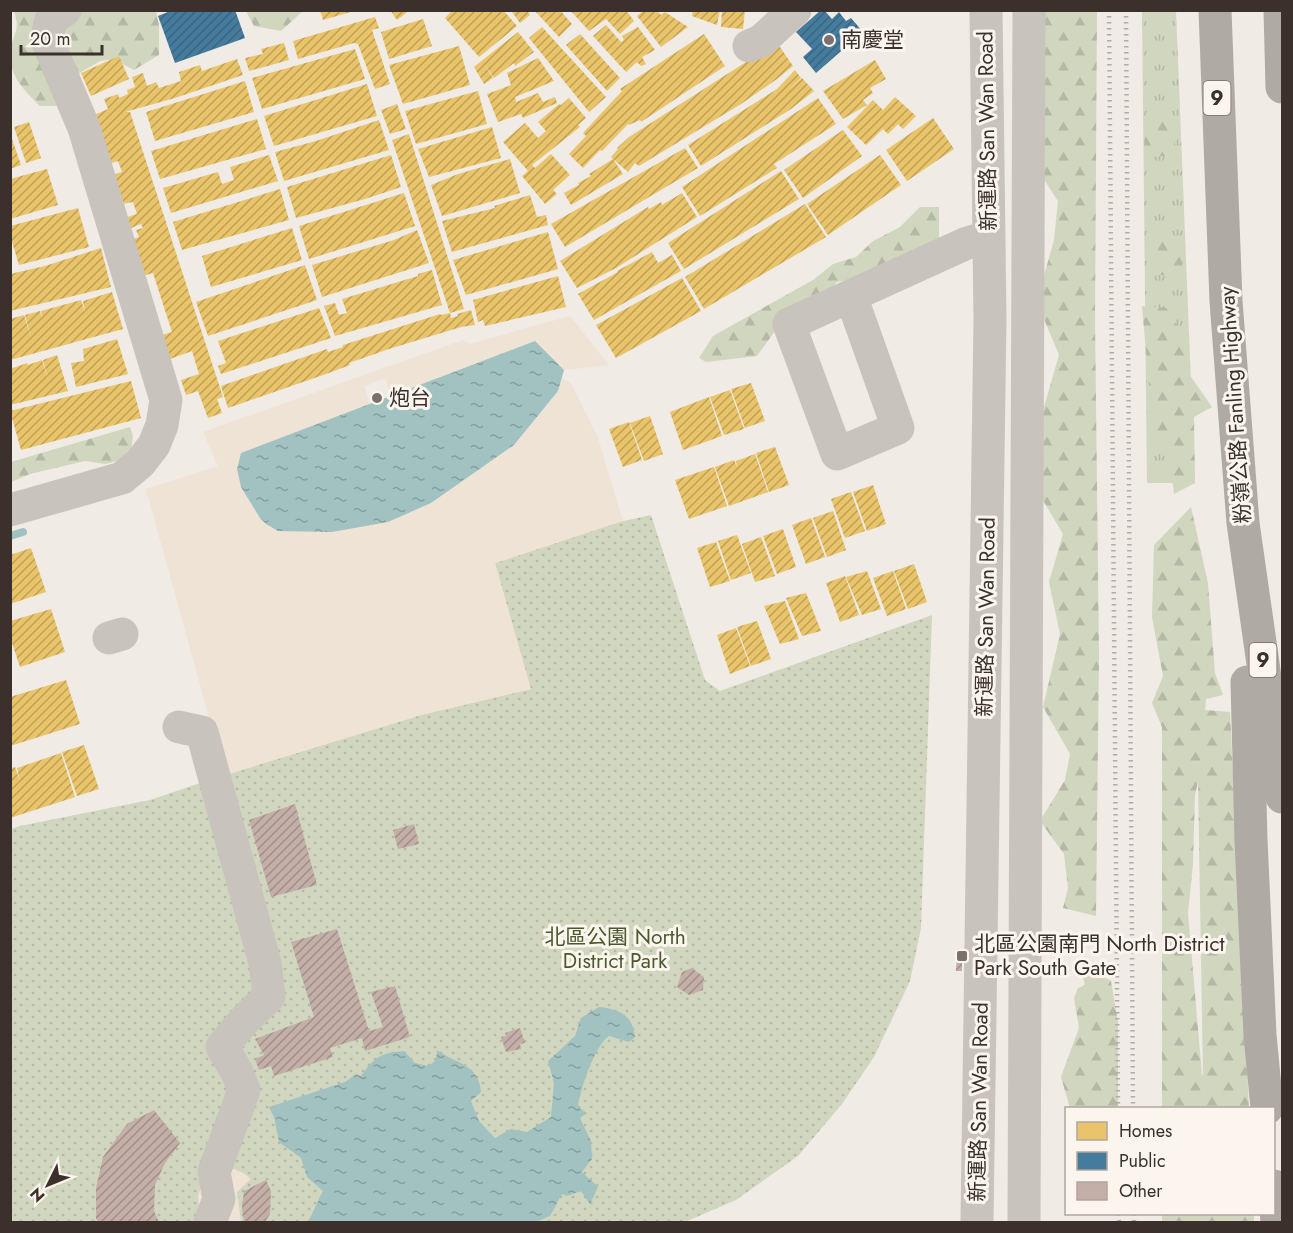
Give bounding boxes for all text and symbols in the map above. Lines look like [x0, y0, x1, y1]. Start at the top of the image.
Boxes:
scale bar [21, 18, 102, 56]
place label: 南慶堂 [841, 25, 904, 55]
text: 20 m [30, 26, 70, 52]
street label: 新運路 San Wan Road [970, 31, 1004, 231]
marker: 南慶堂 [822, 33, 836, 47]
road number: 9 [1204, 81, 1230, 115]
street label: 粉嶺公路 Fanling Highway [1212, 285, 1258, 525]
place label: 炮台 [389, 383, 431, 413]
marker: 炮台 [370, 391, 384, 405]
street label: 新運路 San Wan Road [969, 517, 1003, 717]
road number: 9 [1250, 643, 1276, 677]
park label: 北區公園 North District Park [544, 922, 686, 976]
place label: 北區公園南門 North District Park South Gate [974, 929, 1225, 983]
marker: 北區公園南門 North District Park South Gate [955, 949, 969, 963]
street label: 新運路 San Wan Road [962, 1002, 996, 1202]
legend [1065, 1107, 1275, 1215]
text: Homes [1119, 1118, 1172, 1144]
text: Public [1119, 1148, 1166, 1174]
north arrow [18, 1155, 78, 1215]
text: Other [1119, 1178, 1163, 1204]
text: N [25, 1182, 50, 1207]

